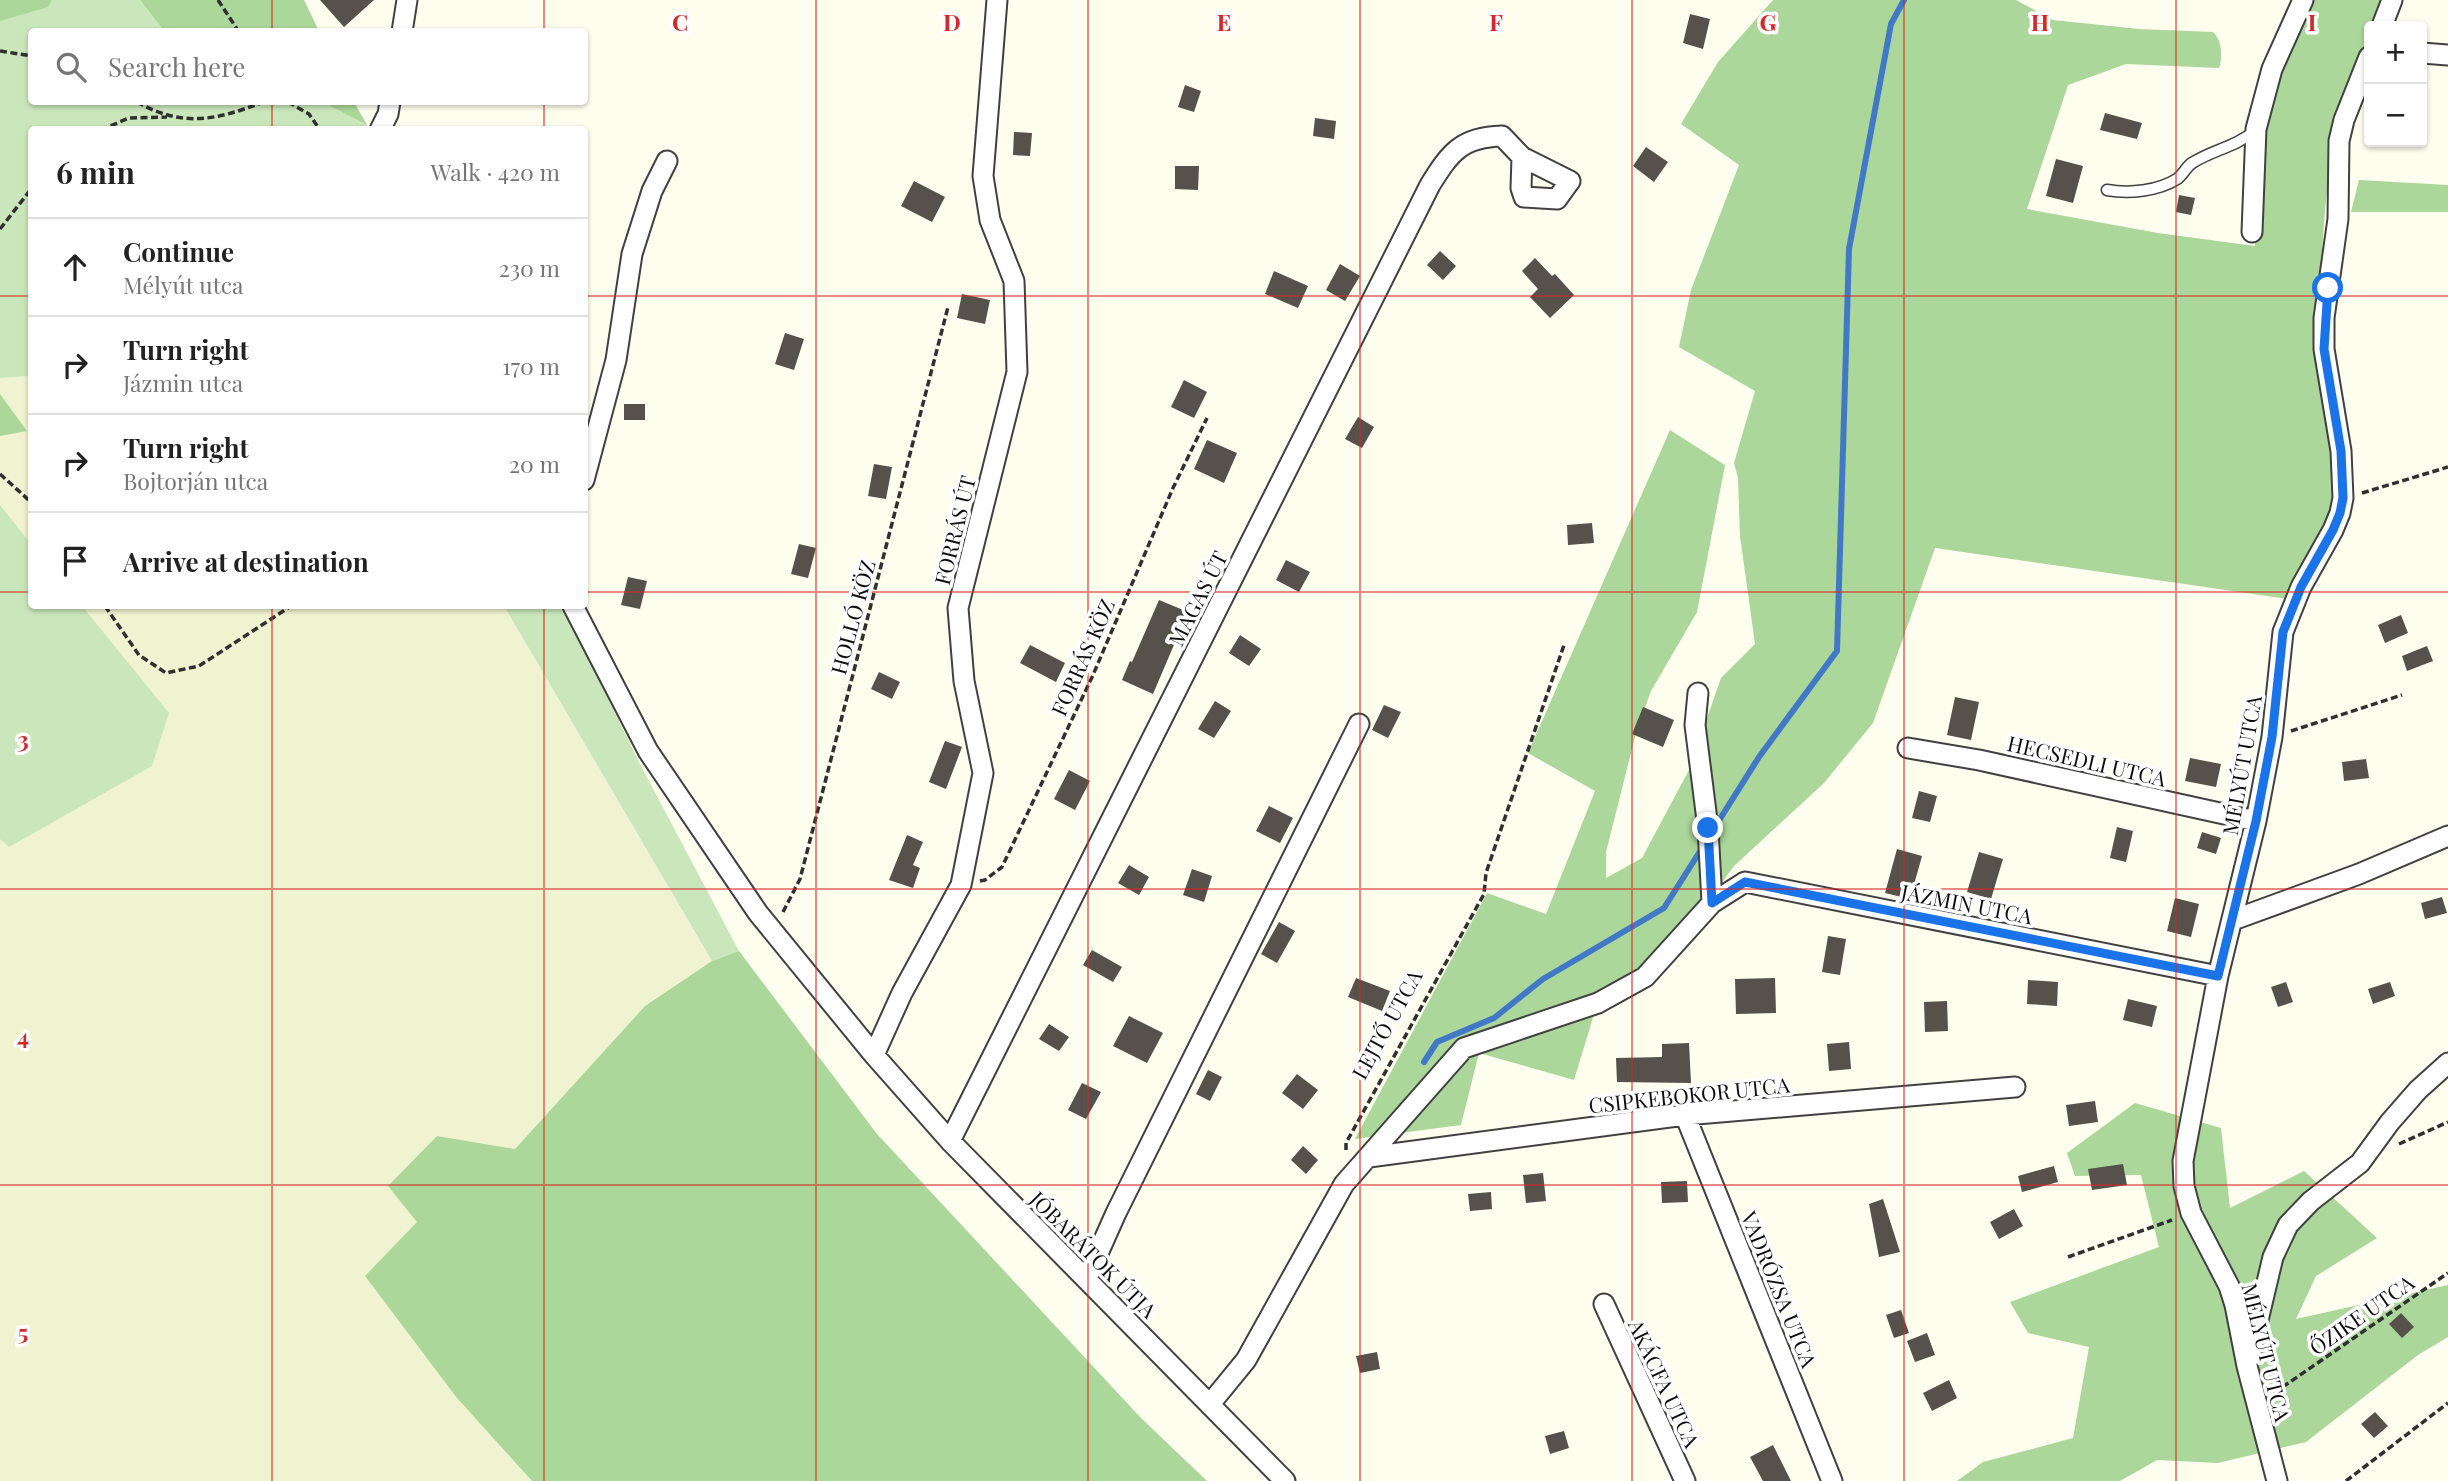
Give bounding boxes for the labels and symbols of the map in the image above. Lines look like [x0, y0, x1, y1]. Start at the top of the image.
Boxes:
text: C [672, 6, 688, 37]
text: D [943, 6, 961, 37]
text: E [1217, 6, 1231, 37]
text: F [1489, 6, 1503, 37]
text: G [1760, 6, 1777, 37]
text: H [2031, 6, 2049, 37]
text: I [2308, 6, 2316, 37]
route start [2312, 272, 2343, 303]
street label: FORRÁS ÚT [927, 473, 981, 587]
street label: MAGAS ÚT [1161, 546, 1233, 650]
street label: HOLLÓ KÖZ [823, 557, 881, 677]
street label: FORRÁS KÖZ [1044, 594, 1120, 720]
street label: MÉLYÚT UTCA [2215, 692, 2267, 837]
text: 3 [17, 723, 29, 754]
street label: HECSEDLI UTCA [2005, 728, 2170, 792]
route end [1692, 812, 1723, 843]
street label: JÁZMIN UTCA [1898, 876, 2036, 930]
street label: LEJTŐ UTCA [1344, 964, 1428, 1084]
text: 4 [17, 1020, 29, 1051]
street label: CSIPKEBOKOR UTCA [1587, 1069, 1792, 1118]
street label: JÓBARÁTOK ÚTJA [1024, 1184, 1164, 1324]
street label: VADRÓZSA UTCA [1736, 1206, 1824, 1372]
street label: ŐZIKE UTCA [2303, 1267, 2420, 1360]
street label: MÉLYÚT UTCA [2236, 1280, 2298, 1425]
street label: AKÁCFA UTCA [1623, 1313, 1707, 1452]
text: 5 [18, 1316, 28, 1347]

